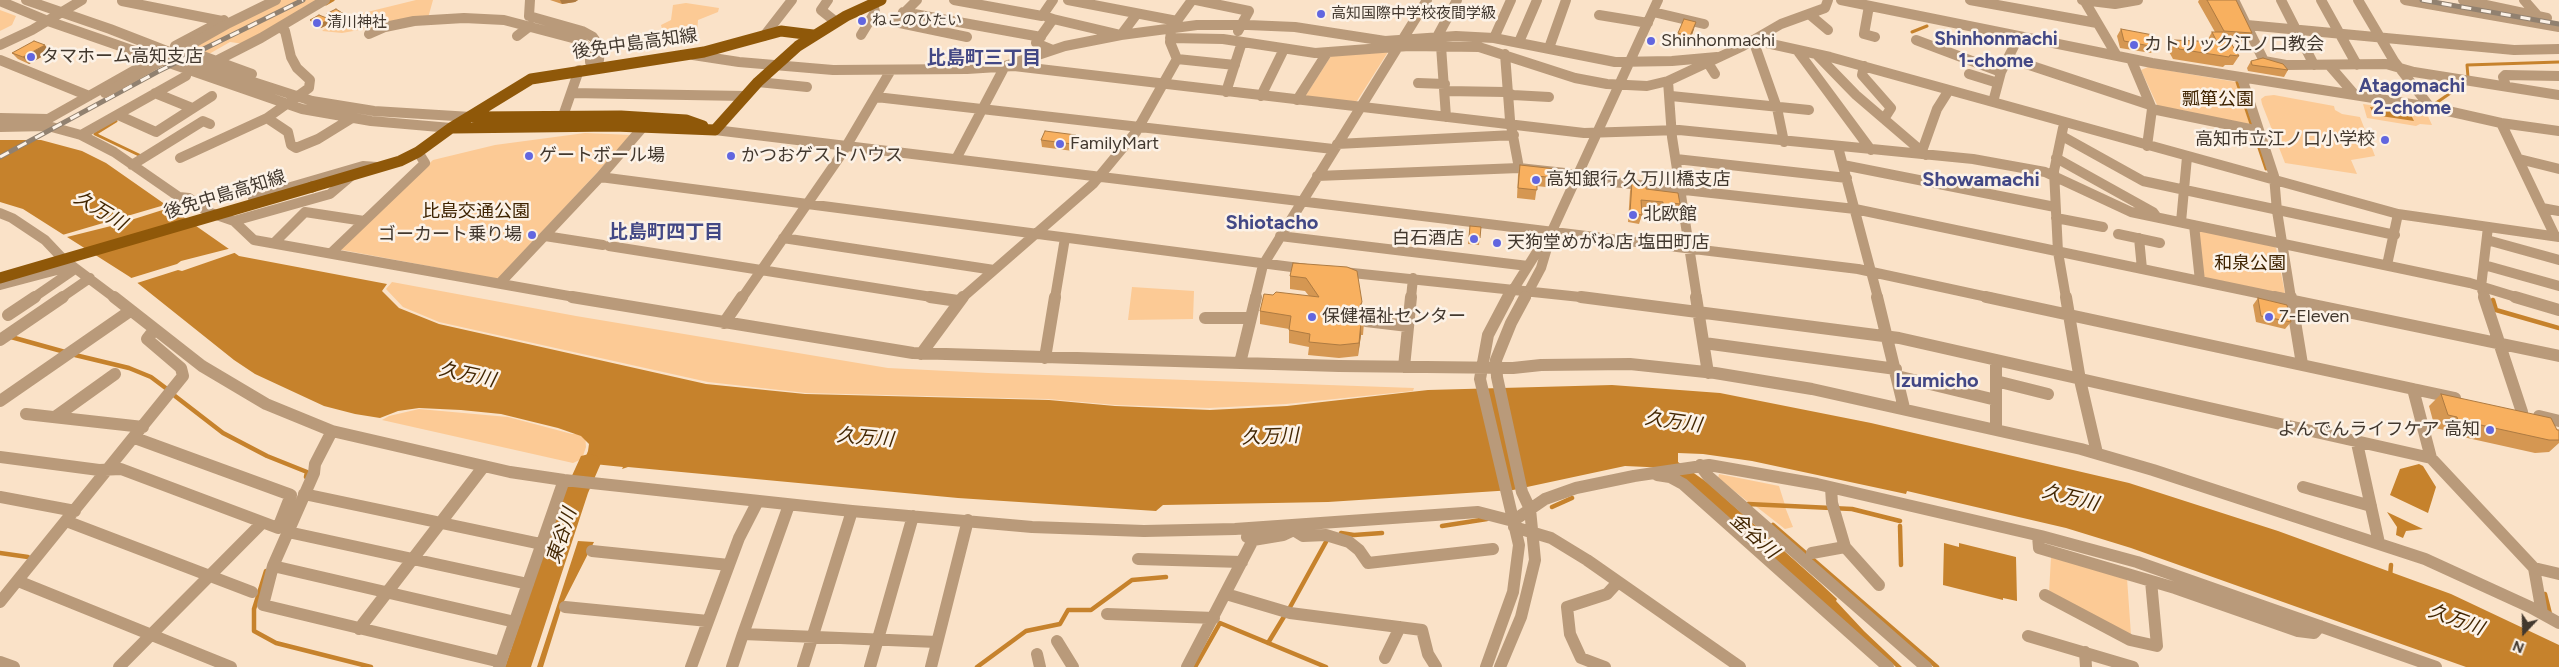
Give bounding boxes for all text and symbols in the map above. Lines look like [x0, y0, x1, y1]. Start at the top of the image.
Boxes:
place label: 高知国際中学校夜間学級 [1331, 5, 1496, 23]
marker: 高知国際中学校夜間学級 [1315, 8, 1327, 20]
place label: ねこのひたい [872, 12, 962, 30]
place label: 清川神社 [327, 14, 387, 32]
marker: ねこのひたい [856, 15, 868, 27]
marker: 清川神社 [311, 17, 323, 29]
street label: 後免中島高知線 [571, 25, 699, 63]
district label: Shinhonmachi 1-chome [1934, 28, 2058, 72]
place label: Shinhonmachi [1661, 30, 1775, 52]
place label: カトリック江ノ口教会 [2144, 34, 2324, 56]
marker: Shinhonmachi [1645, 35, 1657, 47]
marker: カトリック江ノ口教会 [2128, 39, 2140, 51]
place label: タマホーム高知支店 [41, 46, 203, 68]
district label: 比島町三丁目 [927, 47, 1041, 69]
marker: タマホーム高知支店 [25, 51, 37, 63]
district label: Atagomachi 2-chome [2359, 75, 2465, 119]
park label: 瓢箪公園 [2182, 89, 2254, 111]
place label: 高知市立江ノ口小学校 [2195, 129, 2375, 151]
place label: FamilyMart [1070, 133, 1159, 155]
marker: 高知市立江ノ口小学校 [2379, 134, 2391, 146]
marker: FamilyMart [1054, 138, 1066, 150]
place label: ゲートボール場 [539, 145, 665, 167]
place label: かつおゲストハウス [741, 145, 903, 167]
marker: ゲートボール場 [523, 150, 535, 162]
marker: かつおゲストハウス [725, 150, 737, 162]
street label: 後免中島高知線 [162, 166, 288, 224]
district label: Showamachi [1922, 168, 2040, 192]
place label: 高知銀行 久万川橋支店 [1546, 169, 1730, 191]
marker: 高知銀行 久万川橋支店 [1530, 174, 1542, 186]
water label: 久万川 [70, 187, 130, 235]
park label: 比島交通公園 [422, 201, 530, 223]
place label: 北欧館 [1643, 204, 1697, 226]
marker: 北欧館 [1627, 209, 1639, 221]
district label: Shiotacho [1226, 211, 1318, 235]
district label: 比島町四丁目 [609, 221, 723, 243]
place label: ゴーカート乗り場 [378, 224, 522, 246]
place label: 白石酒店 [1392, 228, 1464, 250]
marker: ゴーカート乗り場 [526, 229, 538, 241]
place label: 天狗堂めがね店 塩田町店 [1507, 232, 1709, 254]
marker: 白石酒店 [1468, 233, 1480, 245]
marker: 天狗堂めがね店 塩田町店 [1491, 237, 1503, 249]
park label: 和泉公園 [2214, 253, 2286, 275]
place label: 保健福祉センター [1322, 306, 1466, 328]
place label: 7-Eleven [2279, 306, 2349, 328]
marker: 保健福祉センター [1306, 311, 1318, 323]
marker: 7-Eleven [2263, 311, 2275, 323]
water label: 久万川 [437, 358, 497, 392]
district label: Izumicho [1895, 369, 1979, 393]
water label: 久万川 [1643, 407, 1703, 437]
place label: よんでんライフケア 高知 [2278, 419, 2480, 441]
water label: 久万川 [836, 424, 894, 452]
marker: よんでんライフケア 高知 [2484, 424, 2496, 436]
water label: 久万川 [1241, 425, 1299, 449]
water label: 久万川 [2040, 480, 2100, 516]
water label: 東谷川 [542, 505, 582, 567]
water label: 金谷川 [1725, 508, 1783, 564]
water label: 久万川 [2425, 600, 2487, 640]
north arrow [2499, 607, 2549, 657]
text: N [2510, 637, 2527, 656]

